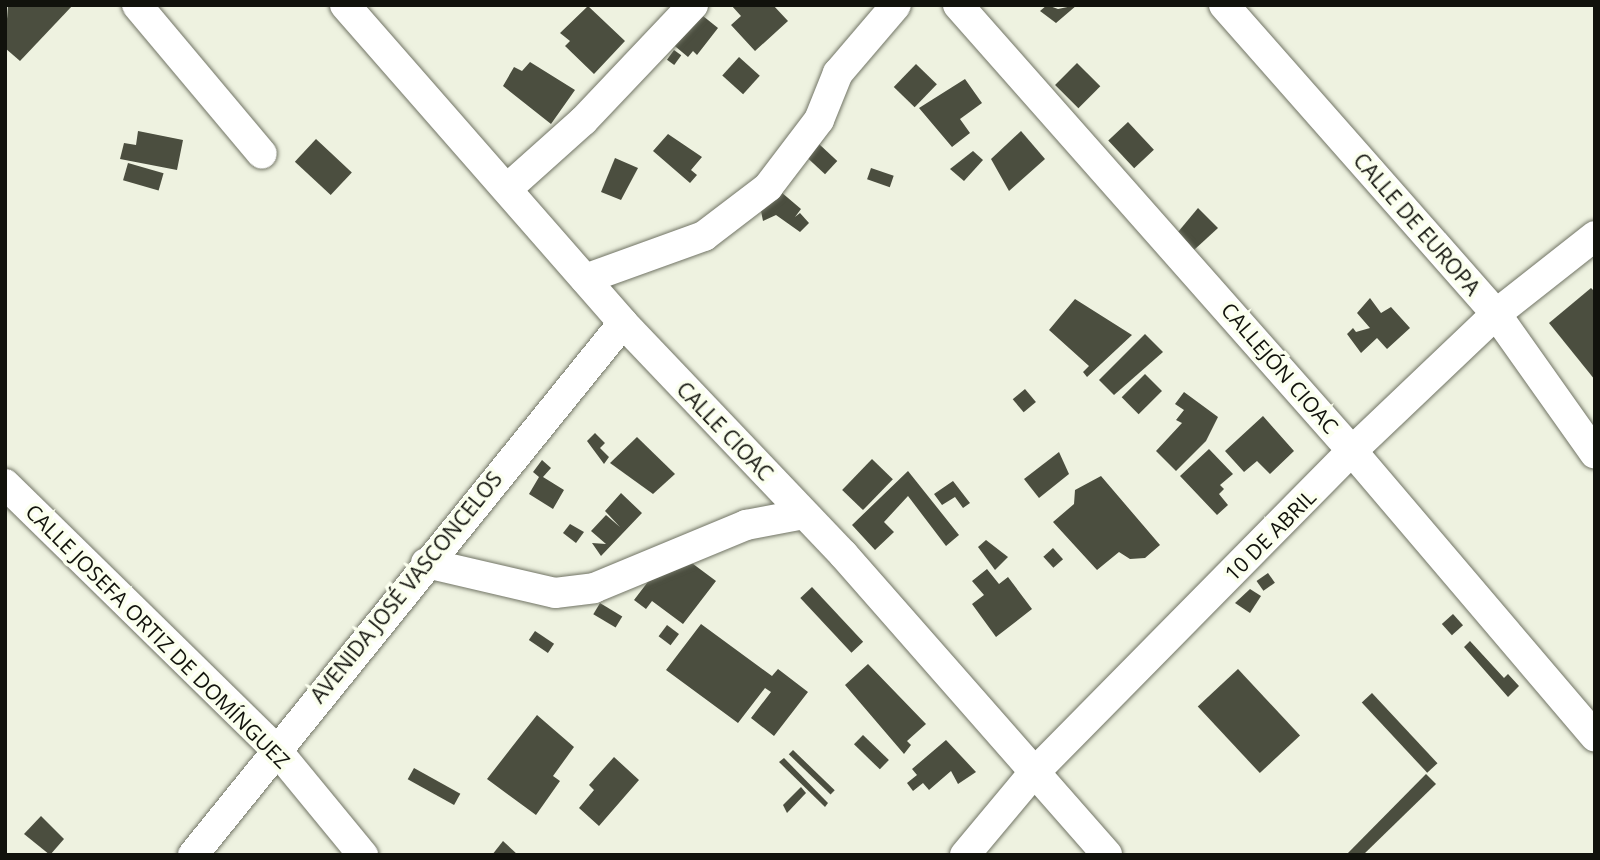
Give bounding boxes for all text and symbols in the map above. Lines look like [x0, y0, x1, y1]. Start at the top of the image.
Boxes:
street label: CALLE DE EUROPA [1348, 148, 1486, 300]
street label: CALLEJÓN CIOAC [1216, 297, 1344, 439]
street label: CALLE CIOAC [672, 376, 778, 486]
street label: AVENIDA JOSÉ VASCONCELOS [305, 466, 507, 708]
street label: 10 DE ABRIL [1219, 484, 1321, 586]
street label: CALLE JOSEFA ORTIZ DE DOMÍNGUEZ [21, 499, 295, 773]

